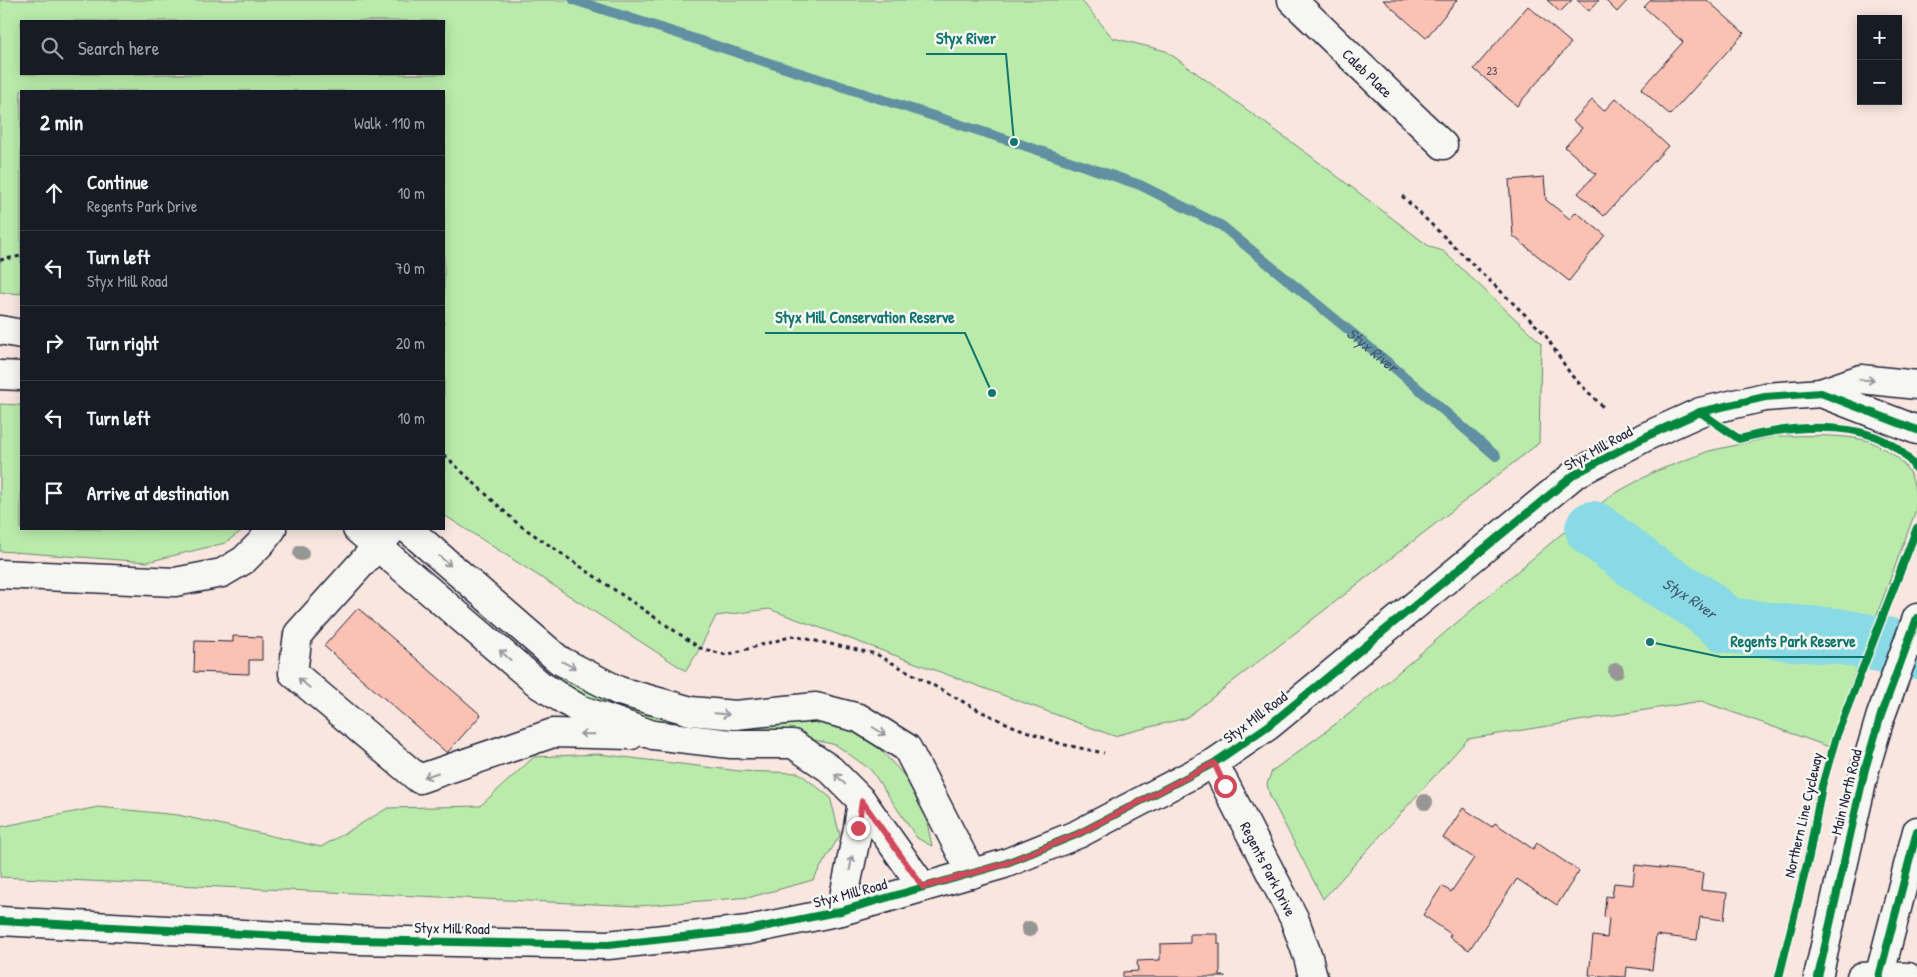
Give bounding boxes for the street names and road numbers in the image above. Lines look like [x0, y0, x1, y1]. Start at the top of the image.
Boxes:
street label: Caleb Place [1338, 43, 1398, 102]
street label: Styx Mill Road [1560, 420, 1636, 475]
street label: Styx Mill Road [1219, 686, 1292, 748]
street label: Main North Road [1825, 747, 1867, 837]
street label: Northern Line Cycleway [1778, 750, 1828, 880]
street label: Regents Park Drive [1236, 818, 1302, 920]
street label: Styx Mill Road [811, 873, 889, 913]
street label: Styx Mill Road [414, 917, 490, 939]

